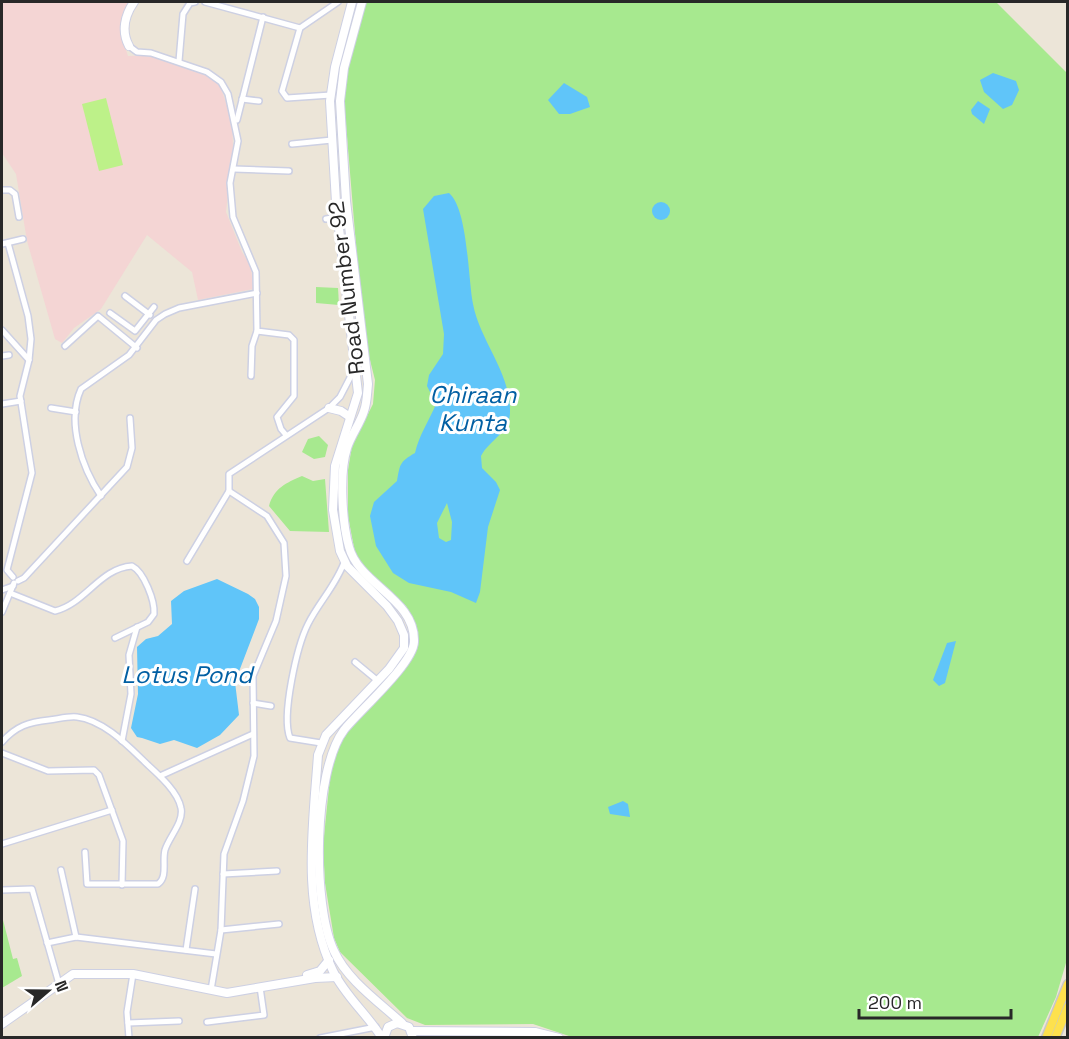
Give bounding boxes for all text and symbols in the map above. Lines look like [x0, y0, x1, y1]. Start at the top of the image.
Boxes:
street label: Road Number 92 [321, 200, 371, 376]
water label: Chiraan Kunta [430, 379, 518, 438]
water label: Lotus Pond [122, 659, 255, 690]
north arrow [18, 961, 78, 1021]
text: N [50, 977, 73, 995]
scale bar [859, 982, 1010, 1020]
text: 200 m [868, 991, 922, 1014]

